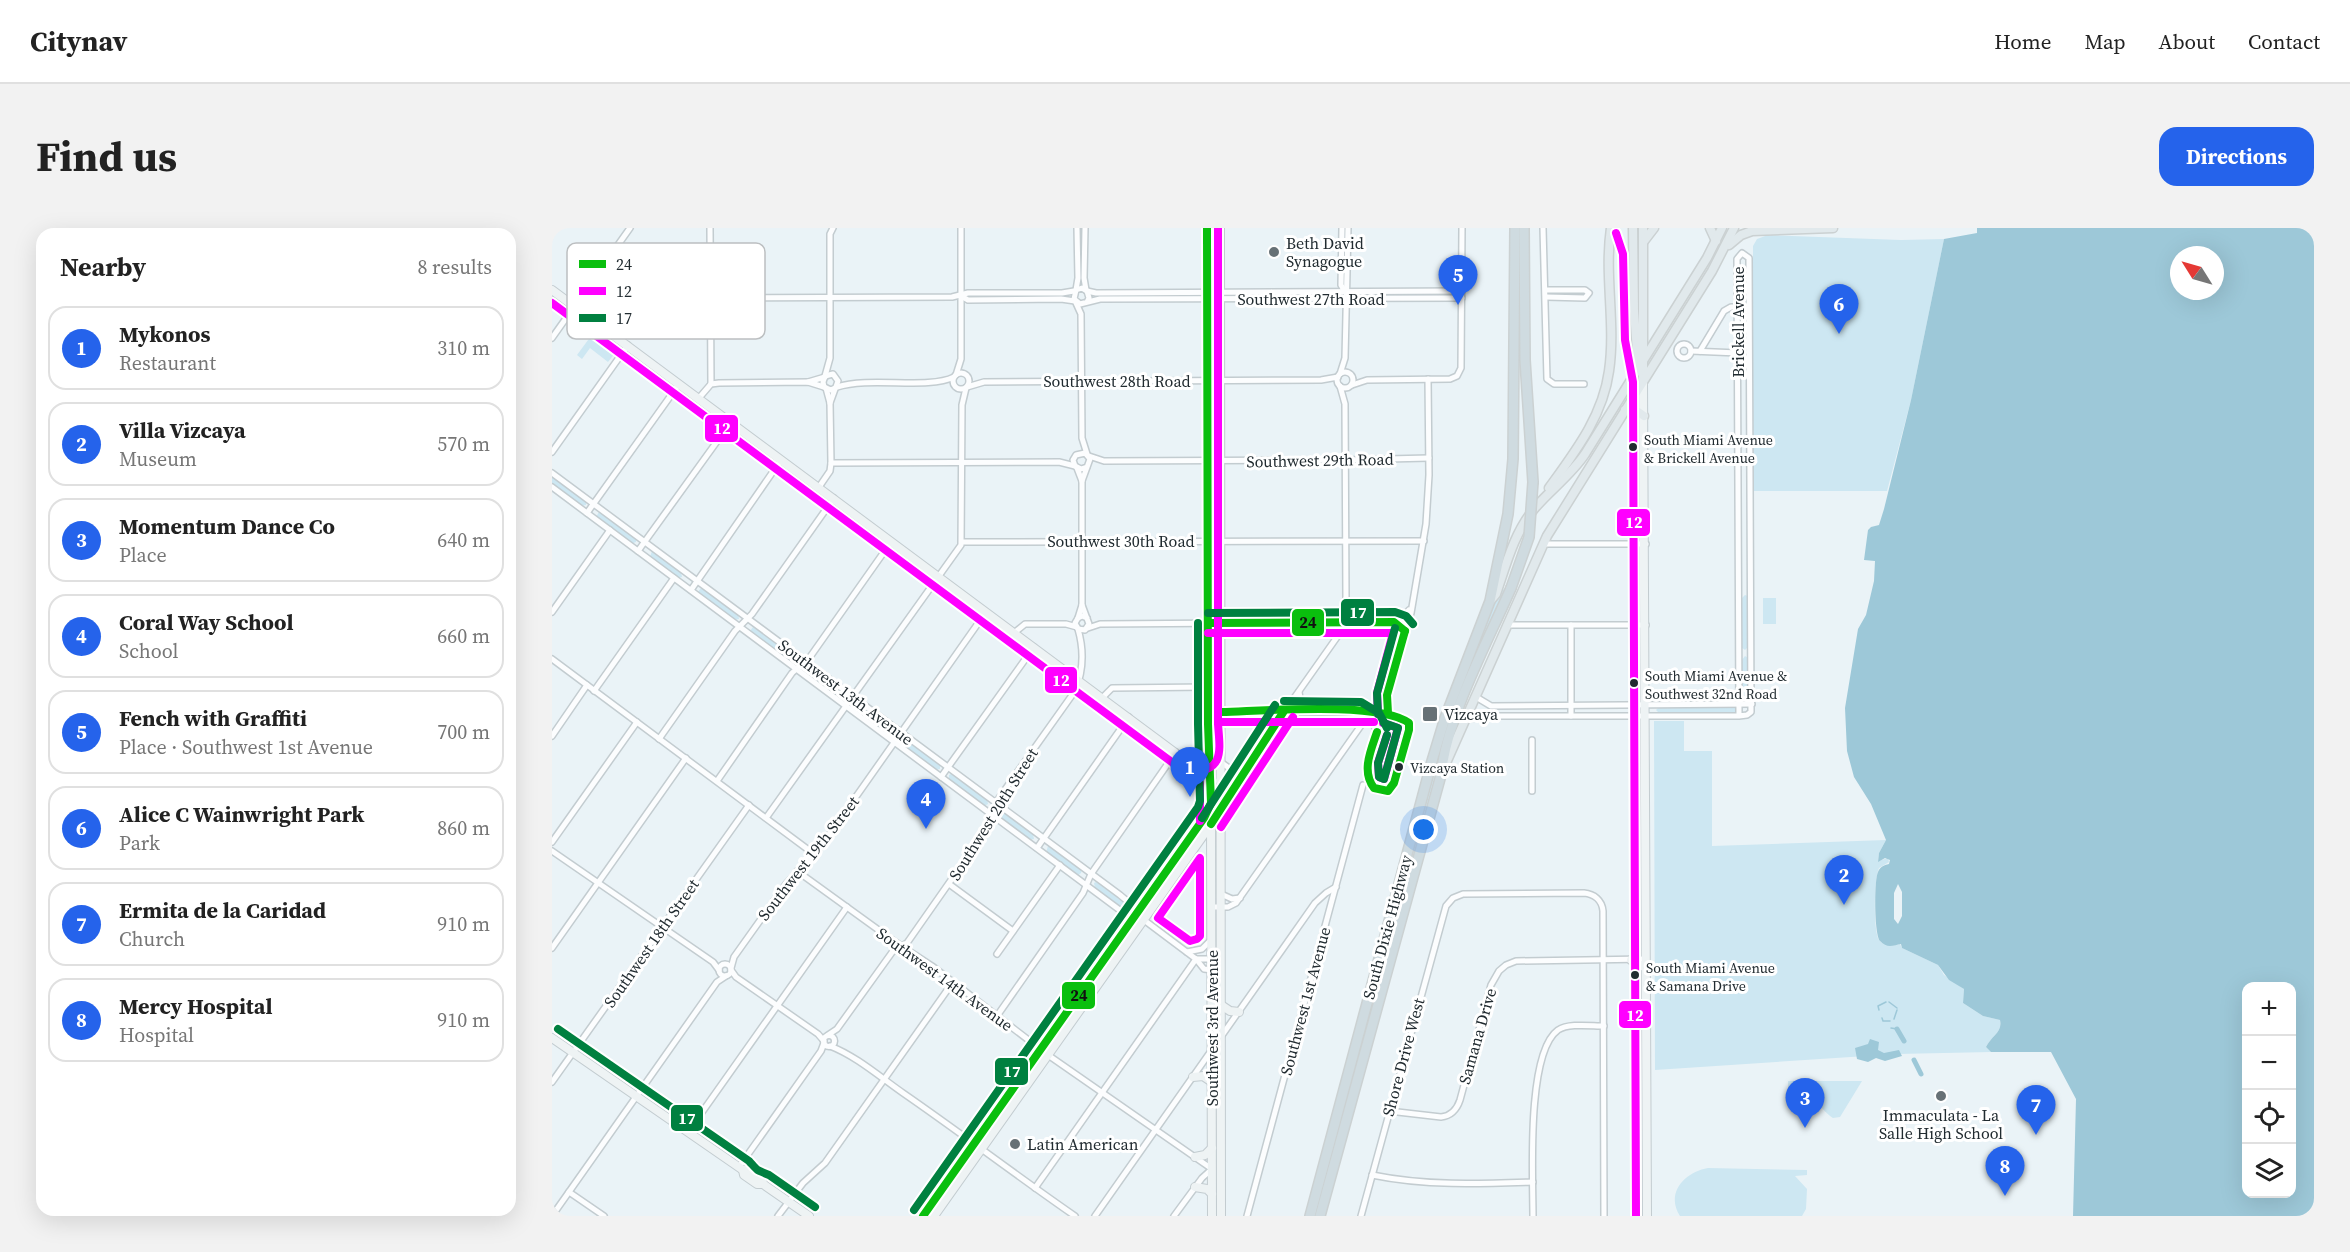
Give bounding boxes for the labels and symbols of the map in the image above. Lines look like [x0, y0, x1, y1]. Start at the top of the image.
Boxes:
place label: Beth David Synagogue [1286, 232, 1364, 272]
legend [567, 243, 765, 339]
marker: Beth David Synagogue [1267, 245, 1281, 259]
north arrow [2170, 246, 2224, 300]
text: 24 [616, 253, 632, 275]
pin: 5 [1438, 256, 1478, 305]
street label: Brickell Avenue [1727, 266, 1749, 378]
text: 12 [616, 280, 632, 302]
pin: 6 [1820, 285, 1858, 334]
street label: Southwest 27th Road [1237, 288, 1385, 310]
text: 17 [616, 307, 632, 329]
street label: Southwest 28th Road [1043, 370, 1191, 392]
line badge: 12 [704, 414, 739, 443]
text: 12 [713, 417, 731, 439]
place label: South Miami Avenue & Brickell Avenue [1644, 430, 1773, 468]
marker: South Miami Avenue & Brickell Avenue [1627, 441, 1639, 453]
street label: Southwest 29th Road [1246, 448, 1394, 472]
line badge: 12 [1616, 508, 1651, 537]
text: 12 [1625, 511, 1643, 533]
street label: Southwest 30th Road [1047, 530, 1195, 552]
line badge: 17 [1340, 598, 1375, 627]
text: 17 [1349, 601, 1367, 623]
line badge: 24 [1291, 608, 1325, 637]
text: 24 [1299, 611, 1317, 633]
street label: Southwest 13th Avenue [774, 634, 918, 750]
line badge: 12 [1044, 666, 1078, 694]
place label: South Miami Avenue & Southwest 32nd Road [1645, 666, 1787, 704]
text: 12 [1052, 669, 1070, 691]
marker: South Miami Avenue & Southwest 32nd Road [1628, 677, 1640, 689]
place label: Vizcaya [1444, 703, 1499, 725]
marker: Vizcaya [1421, 705, 1439, 723]
street label: Southwest 20th Street [943, 743, 1043, 884]
pin: 1 [1170, 748, 1210, 797]
place label: Vizcaya Station [1410, 758, 1505, 778]
marker: Vizcaya Station [1393, 761, 1405, 773]
pin: 4 [906, 780, 946, 829]
street label: Southwest 19th Street [752, 791, 864, 925]
your location [1409, 815, 1438, 844]
street label: South Dixie Highway [1357, 852, 1417, 1002]
pin: 2 [1824, 856, 1864, 905]
street label: Southwest 18th Street [598, 874, 704, 1012]
street label: Southwest 14th Avenue [872, 922, 1018, 1036]
street label: Southwest 1st Avenue [1275, 924, 1335, 1078]
street label: Southwest 3rd Avenue [1201, 950, 1223, 1106]
place label: South Miami Avenue & Samana Drive [1646, 958, 1775, 996]
marker: South Miami Avenue & Samana Drive [1629, 969, 1641, 981]
line badge: 24 [1061, 981, 1096, 1010]
text: 24 [1070, 984, 1088, 1006]
street label: Samana Drive [1453, 985, 1501, 1087]
street label: Shore Drive West [1377, 995, 1430, 1118]
line badge: 12 [1618, 1000, 1652, 1029]
text: 12 [1626, 1004, 1644, 1026]
line badge: 17 [994, 1057, 1029, 1086]
text: 17 [1003, 1060, 1021, 1082]
pin: 3 [1786, 1078, 1824, 1128]
pin: 7 [2016, 1086, 2056, 1135]
marker: Immaculata - La Salle High School [1934, 1089, 1948, 1103]
line badge: 17 [670, 1104, 704, 1132]
place label: Immaculata - La Salle High School [1879, 1104, 2003, 1144]
text: 17 [678, 1107, 696, 1129]
place label: Latin American [1027, 1133, 1139, 1155]
marker: Latin American [1008, 1137, 1022, 1151]
pin: 8 [1986, 1146, 2024, 1196]

